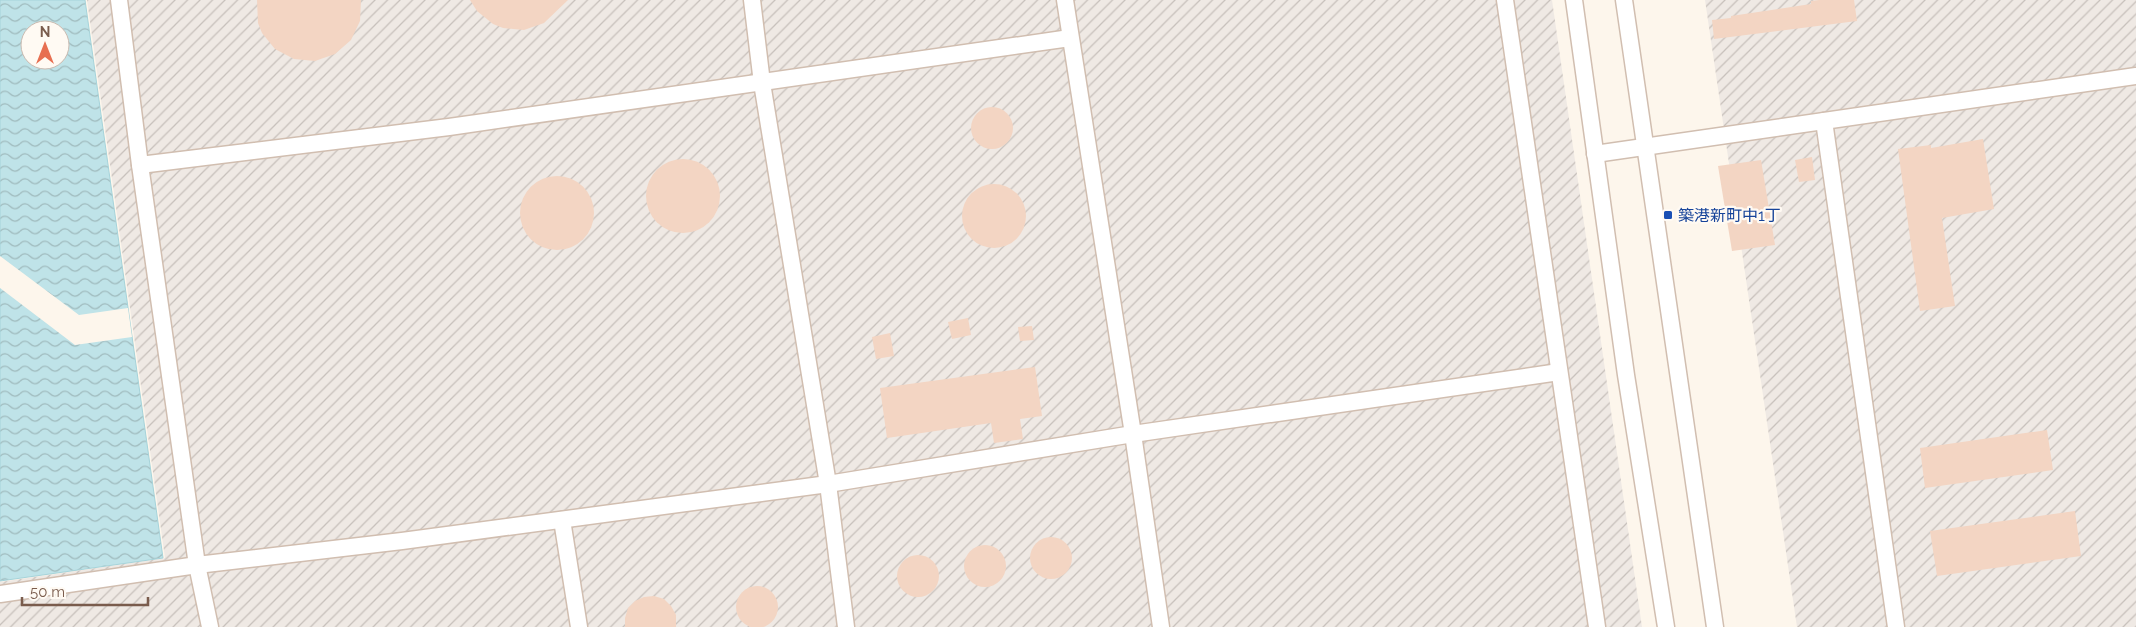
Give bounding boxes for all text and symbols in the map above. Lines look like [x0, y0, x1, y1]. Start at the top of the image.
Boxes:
north arrow [20, 20, 70, 70]
text: N [40, 24, 50, 40]
place label: 築港新町中1丁 [1678, 206, 1781, 225]
marker: 築港新町中1丁 [1662, 209, 1674, 221]
scale bar [22, 574, 149, 606]
text: 50 m [30, 583, 65, 601]

